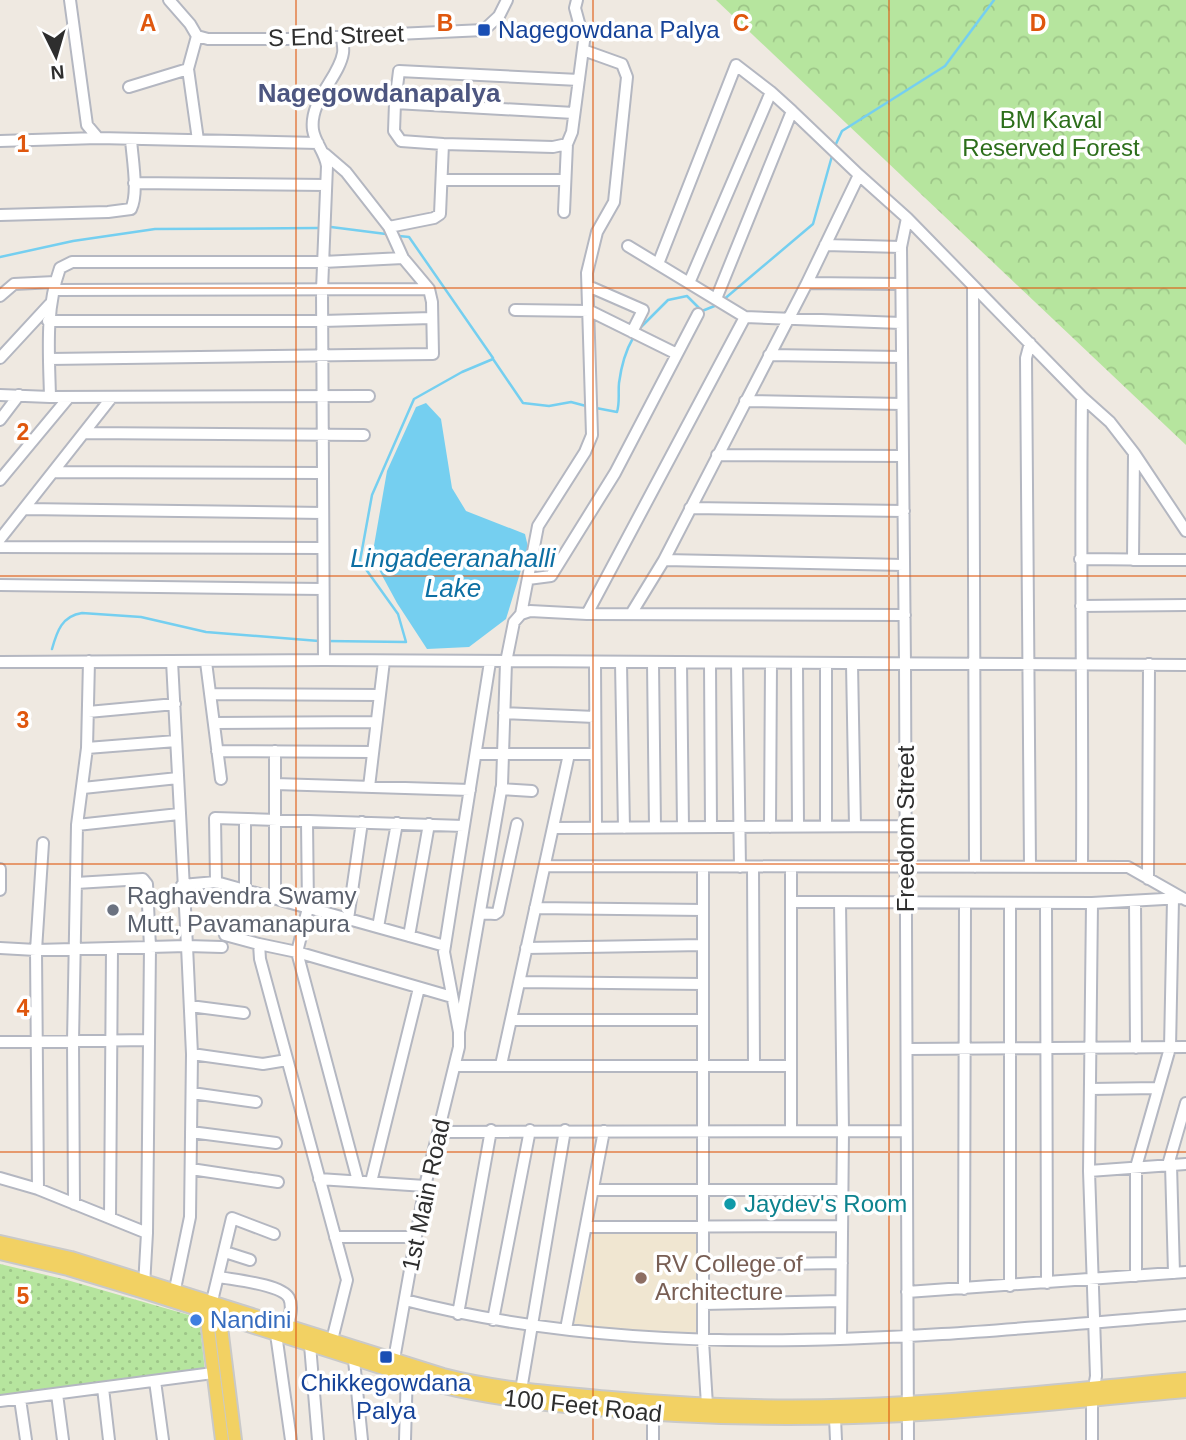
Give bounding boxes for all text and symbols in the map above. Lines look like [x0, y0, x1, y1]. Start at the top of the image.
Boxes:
text: A [140, 10, 156, 36]
text: B [437, 10, 453, 36]
text: C [733, 10, 749, 36]
text: D [1030, 10, 1046, 36]
place label: Nagegowdana Palya [498, 16, 720, 43]
street label: S End Street [268, 20, 405, 51]
north arrow [21, 21, 91, 91]
marker: Nagegowdana Palya [476, 22, 492, 38]
text: N [50, 61, 65, 83]
district label: Nagegowdanapalya [258, 78, 501, 108]
park label: BM Kaval Reserved Forest [962, 106, 1140, 161]
text: 1 [17, 131, 30, 157]
text: 2 [17, 419, 29, 445]
water label: Lingadeeranahalli Lake [350, 543, 557, 603]
text: 3 [17, 707, 29, 733]
street label: Freedom Street [892, 745, 919, 912]
place label: Raghavendra Swamy Mutt, Pavamanapura [127, 882, 356, 937]
marker: Raghavendra Swamy Mutt, Pavamanapura [105, 902, 121, 918]
text: 4 [17, 995, 30, 1021]
street label: 1st Main Road [396, 1116, 455, 1273]
place label: Jaydev's Room [744, 1190, 907, 1217]
marker: Jaydev's Room [722, 1196, 738, 1212]
place label: RV College of Architecture [655, 1250, 803, 1305]
marker: RV College of Architecture [633, 1270, 649, 1286]
text: 5 [17, 1283, 30, 1309]
place label: Nandini [210, 1306, 291, 1333]
marker: Nandini [188, 1312, 204, 1328]
marker: Chikkegowdana Palya [378, 1349, 394, 1365]
place label: Chikkegowdana Palya [301, 1369, 472, 1424]
street label: 100 Feet Road [503, 1384, 663, 1427]

